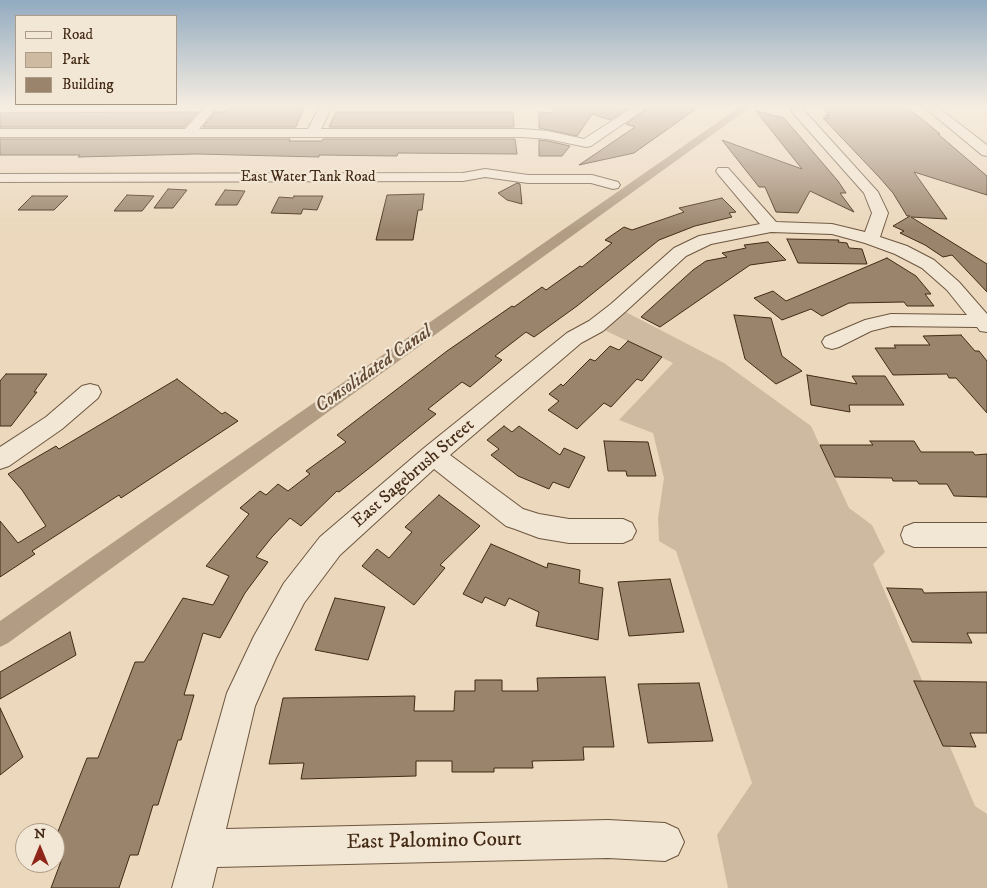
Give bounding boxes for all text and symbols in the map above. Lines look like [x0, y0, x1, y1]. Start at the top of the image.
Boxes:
legend [15, 15, 178, 105]
text: Road [62, 25, 93, 44]
text: Park [62, 50, 90, 69]
text: Building [62, 75, 114, 94]
street label: East Water Tank Road [241, 169, 375, 187]
water label: Consolidated Canal [311, 321, 437, 419]
street label: East Sagebrush Street [348, 415, 480, 533]
north arrow [15, 823, 65, 873]
text: N [34, 825, 46, 843]
street label: East Palomino Court [346, 828, 522, 856]

